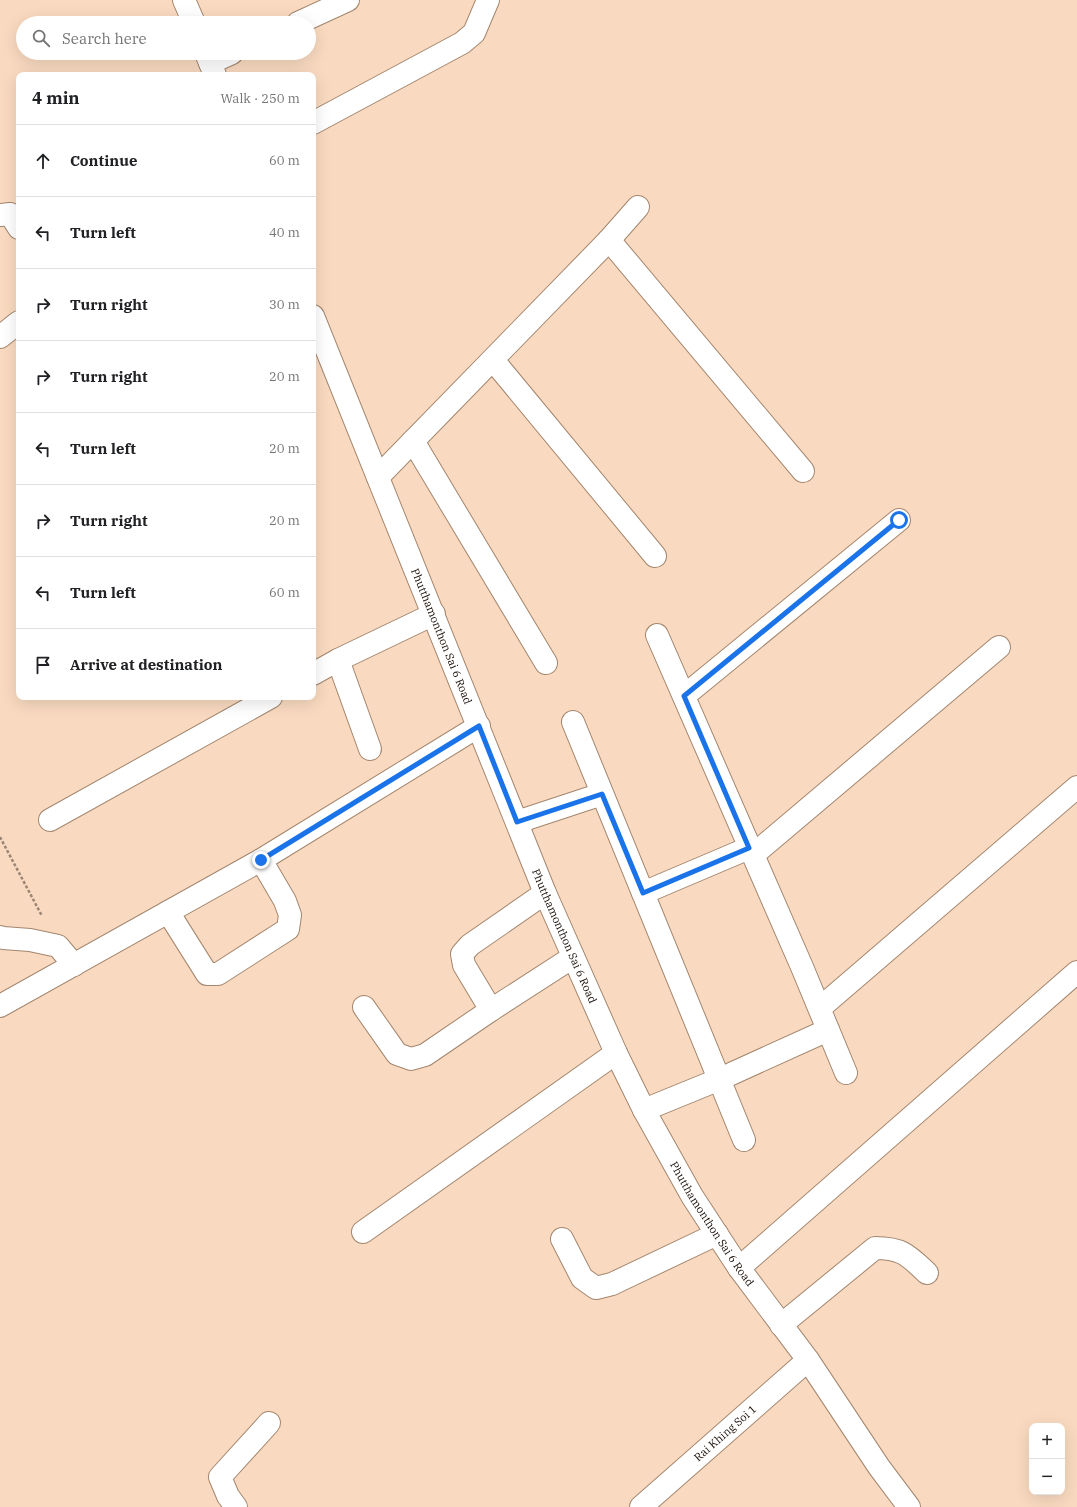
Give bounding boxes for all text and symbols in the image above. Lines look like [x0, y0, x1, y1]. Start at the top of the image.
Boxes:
search box [16, 16, 316, 60]
icon: search [30, 27, 52, 49]
text: Search here [62, 29, 147, 48]
text: 4 min [32, 87, 80, 109]
text: Walk · 250 m [221, 90, 300, 107]
icon: ahead [32, 150, 54, 172]
text: Continue [70, 151, 137, 170]
text: 60 m [269, 152, 300, 169]
icon: left [32, 222, 54, 244]
text: Turn left [70, 223, 136, 242]
text: 40 m [269, 224, 300, 241]
icon: right [32, 294, 54, 316]
text: Turn right [70, 295, 148, 314]
text: 30 m [269, 296, 300, 313]
icon: right [32, 366, 54, 388]
text: Turn right [70, 367, 148, 386]
text: 20 m [269, 368, 300, 385]
icon: left [32, 438, 54, 460]
text: Turn left [70, 439, 136, 458]
text: 20 m [269, 440, 300, 457]
icon: right [32, 510, 54, 532]
text: Turn right [70, 511, 148, 530]
route start [890, 511, 908, 529]
text: 20 m [269, 512, 300, 529]
street label: Phutthamonthon Sai 6 Road [408, 566, 475, 706]
icon: left [32, 582, 54, 604]
text: Turn left [70, 583, 136, 602]
text: 60 m [269, 584, 300, 601]
icon: arrive [32, 654, 54, 676]
text: Arrive at destination [70, 655, 222, 674]
route end [252, 851, 270, 869]
street label: Phutthamonthon Sai 6 Road [529, 867, 600, 1006]
street label: Phutthamonthon Sai 6 Road [667, 1159, 757, 1289]
street label: Rai Khing Soi 1 [691, 1402, 759, 1464]
map controls [1029, 1423, 1065, 1495]
button: + [1029, 1423, 1065, 1459]
button: − [1029, 1459, 1065, 1495]

